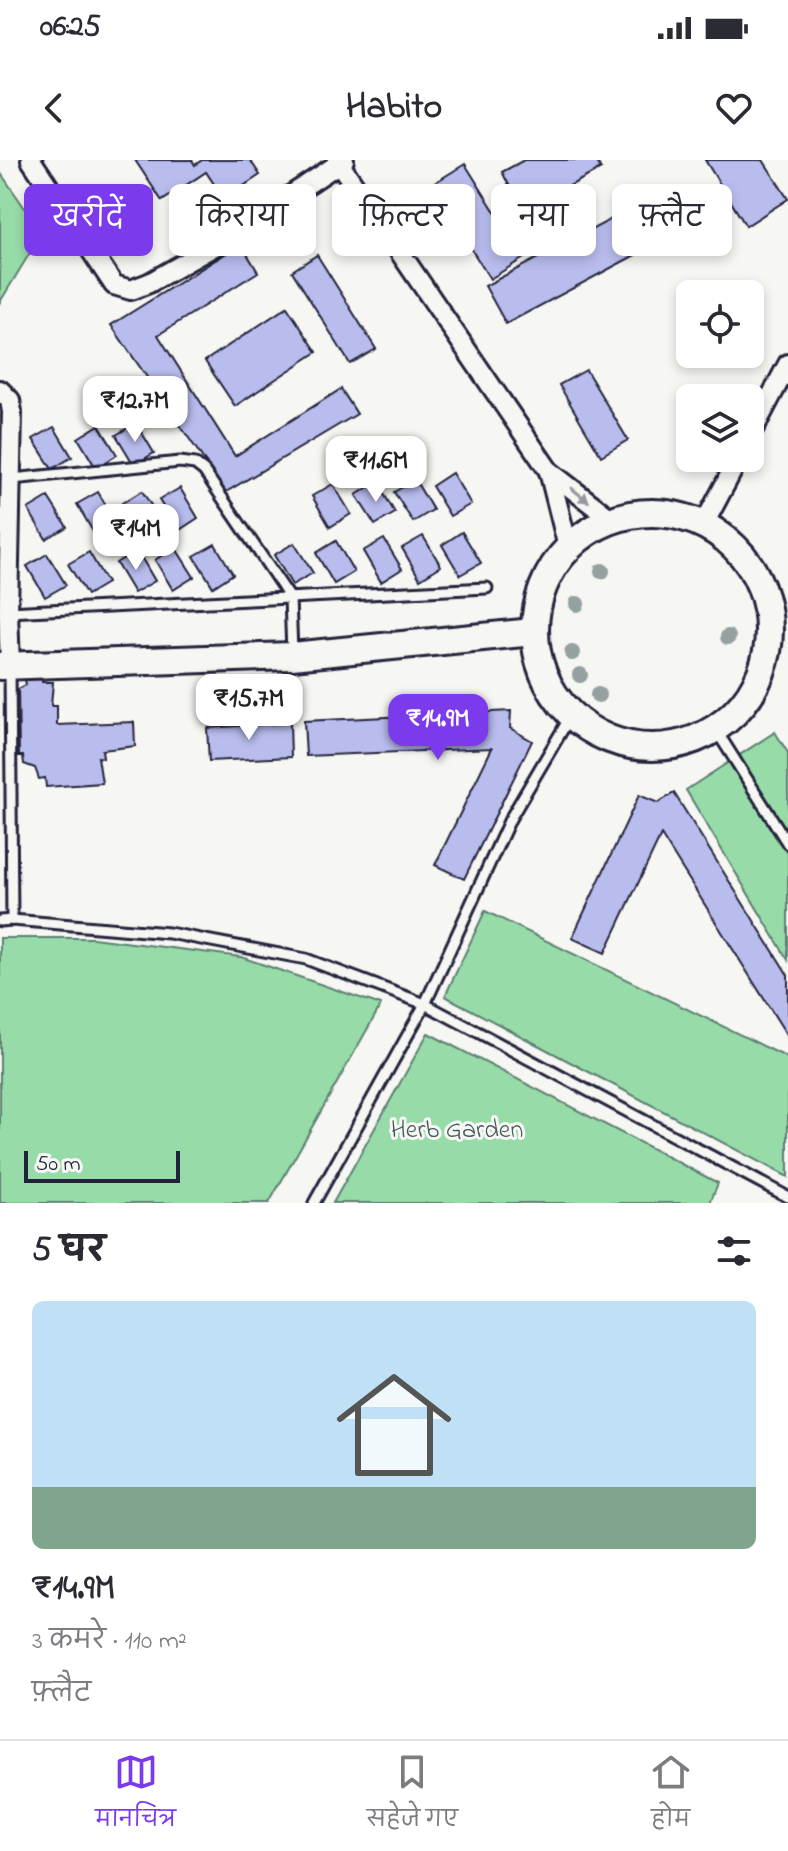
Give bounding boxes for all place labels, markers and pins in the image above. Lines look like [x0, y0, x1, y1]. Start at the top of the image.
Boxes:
pin: ₹12.7M [70, 376, 200, 444]
pin: ₹11.6M [311, 436, 441, 504]
pin: ₹14M [89, 504, 183, 572]
pin: ₹15.7M [184, 674, 314, 742]
pin: ₹14.9M [373, 694, 503, 762]

